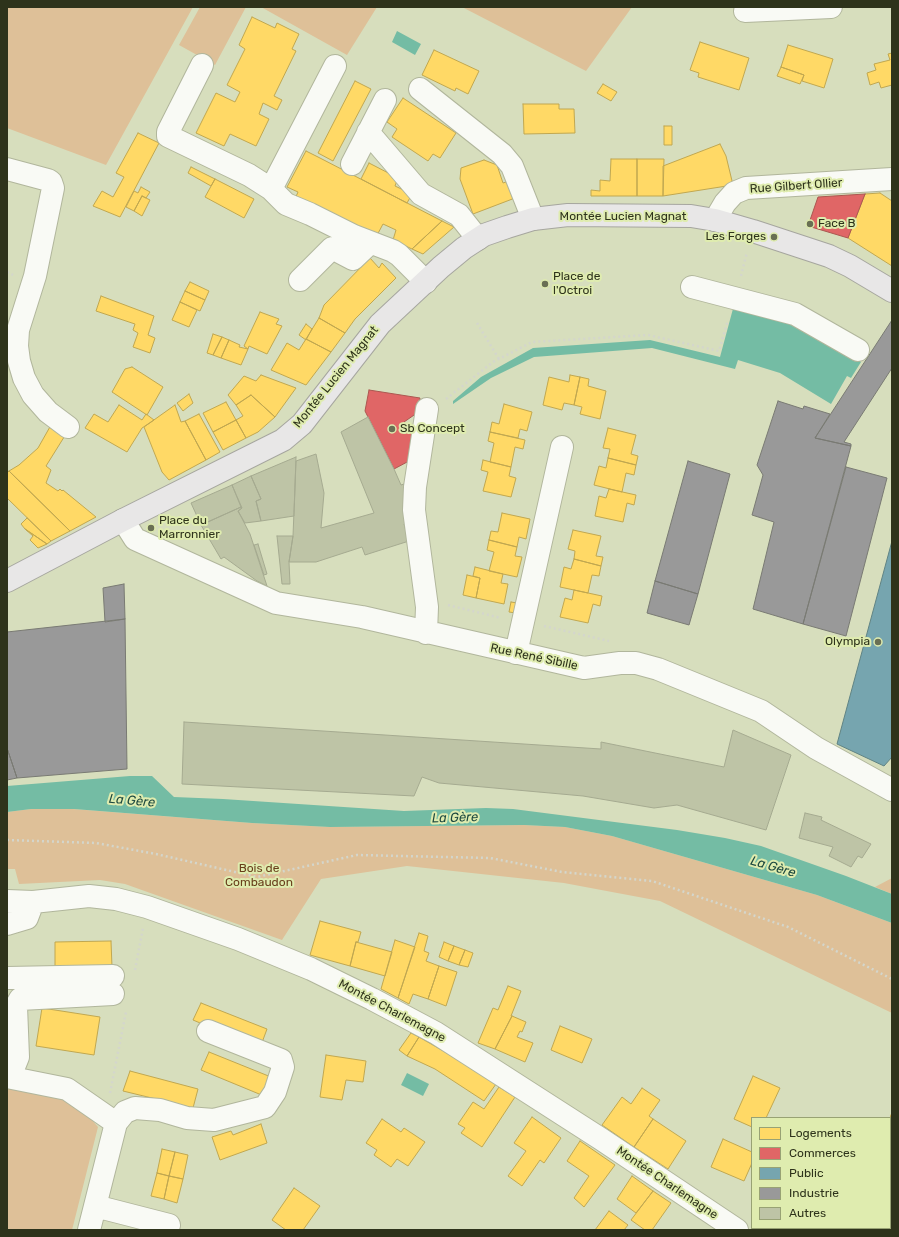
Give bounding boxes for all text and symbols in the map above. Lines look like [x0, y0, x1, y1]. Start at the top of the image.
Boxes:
street label: Rue Gilbert Ollier [749, 176, 843, 196]
street label: Montée Lucien Magnat [560, 210, 686, 224]
place label: Face B [818, 217, 856, 231]
marker: Face B [805, 219, 815, 229]
place label: Les Forges [705, 230, 766, 244]
marker: Les Forges [769, 232, 779, 242]
place label: Place de l'Octroi [553, 270, 600, 298]
marker: Place de l'Octroi [540, 279, 550, 289]
street label: Montée Lucien Magnat [291, 323, 381, 431]
place label: Sb Concept [400, 422, 465, 436]
marker: Sb Concept [387, 424, 397, 434]
place label: Place du Marronnier [159, 514, 220, 542]
marker: Place du Marronnier [146, 523, 156, 533]
place label: Olympia [825, 635, 870, 649]
marker: Olympia [873, 637, 883, 647]
street label: Rue René Sibille [489, 641, 579, 673]
water label: La Gère [108, 791, 156, 811]
water label: La Gère [432, 809, 478, 827]
water label: La Gère [749, 853, 797, 881]
park label: Bois de Combaudon [225, 862, 293, 890]
street label: Montée Charlemagne [336, 977, 448, 1045]
legend [751, 1117, 891, 1229]
text: Logements [789, 1126, 852, 1140]
street label: Montée Charlemagne [614, 1144, 720, 1222]
text: Commerces [789, 1146, 856, 1160]
text: Public [789, 1166, 824, 1180]
text: Industrie [789, 1186, 839, 1200]
text: Autres [789, 1206, 826, 1220]

